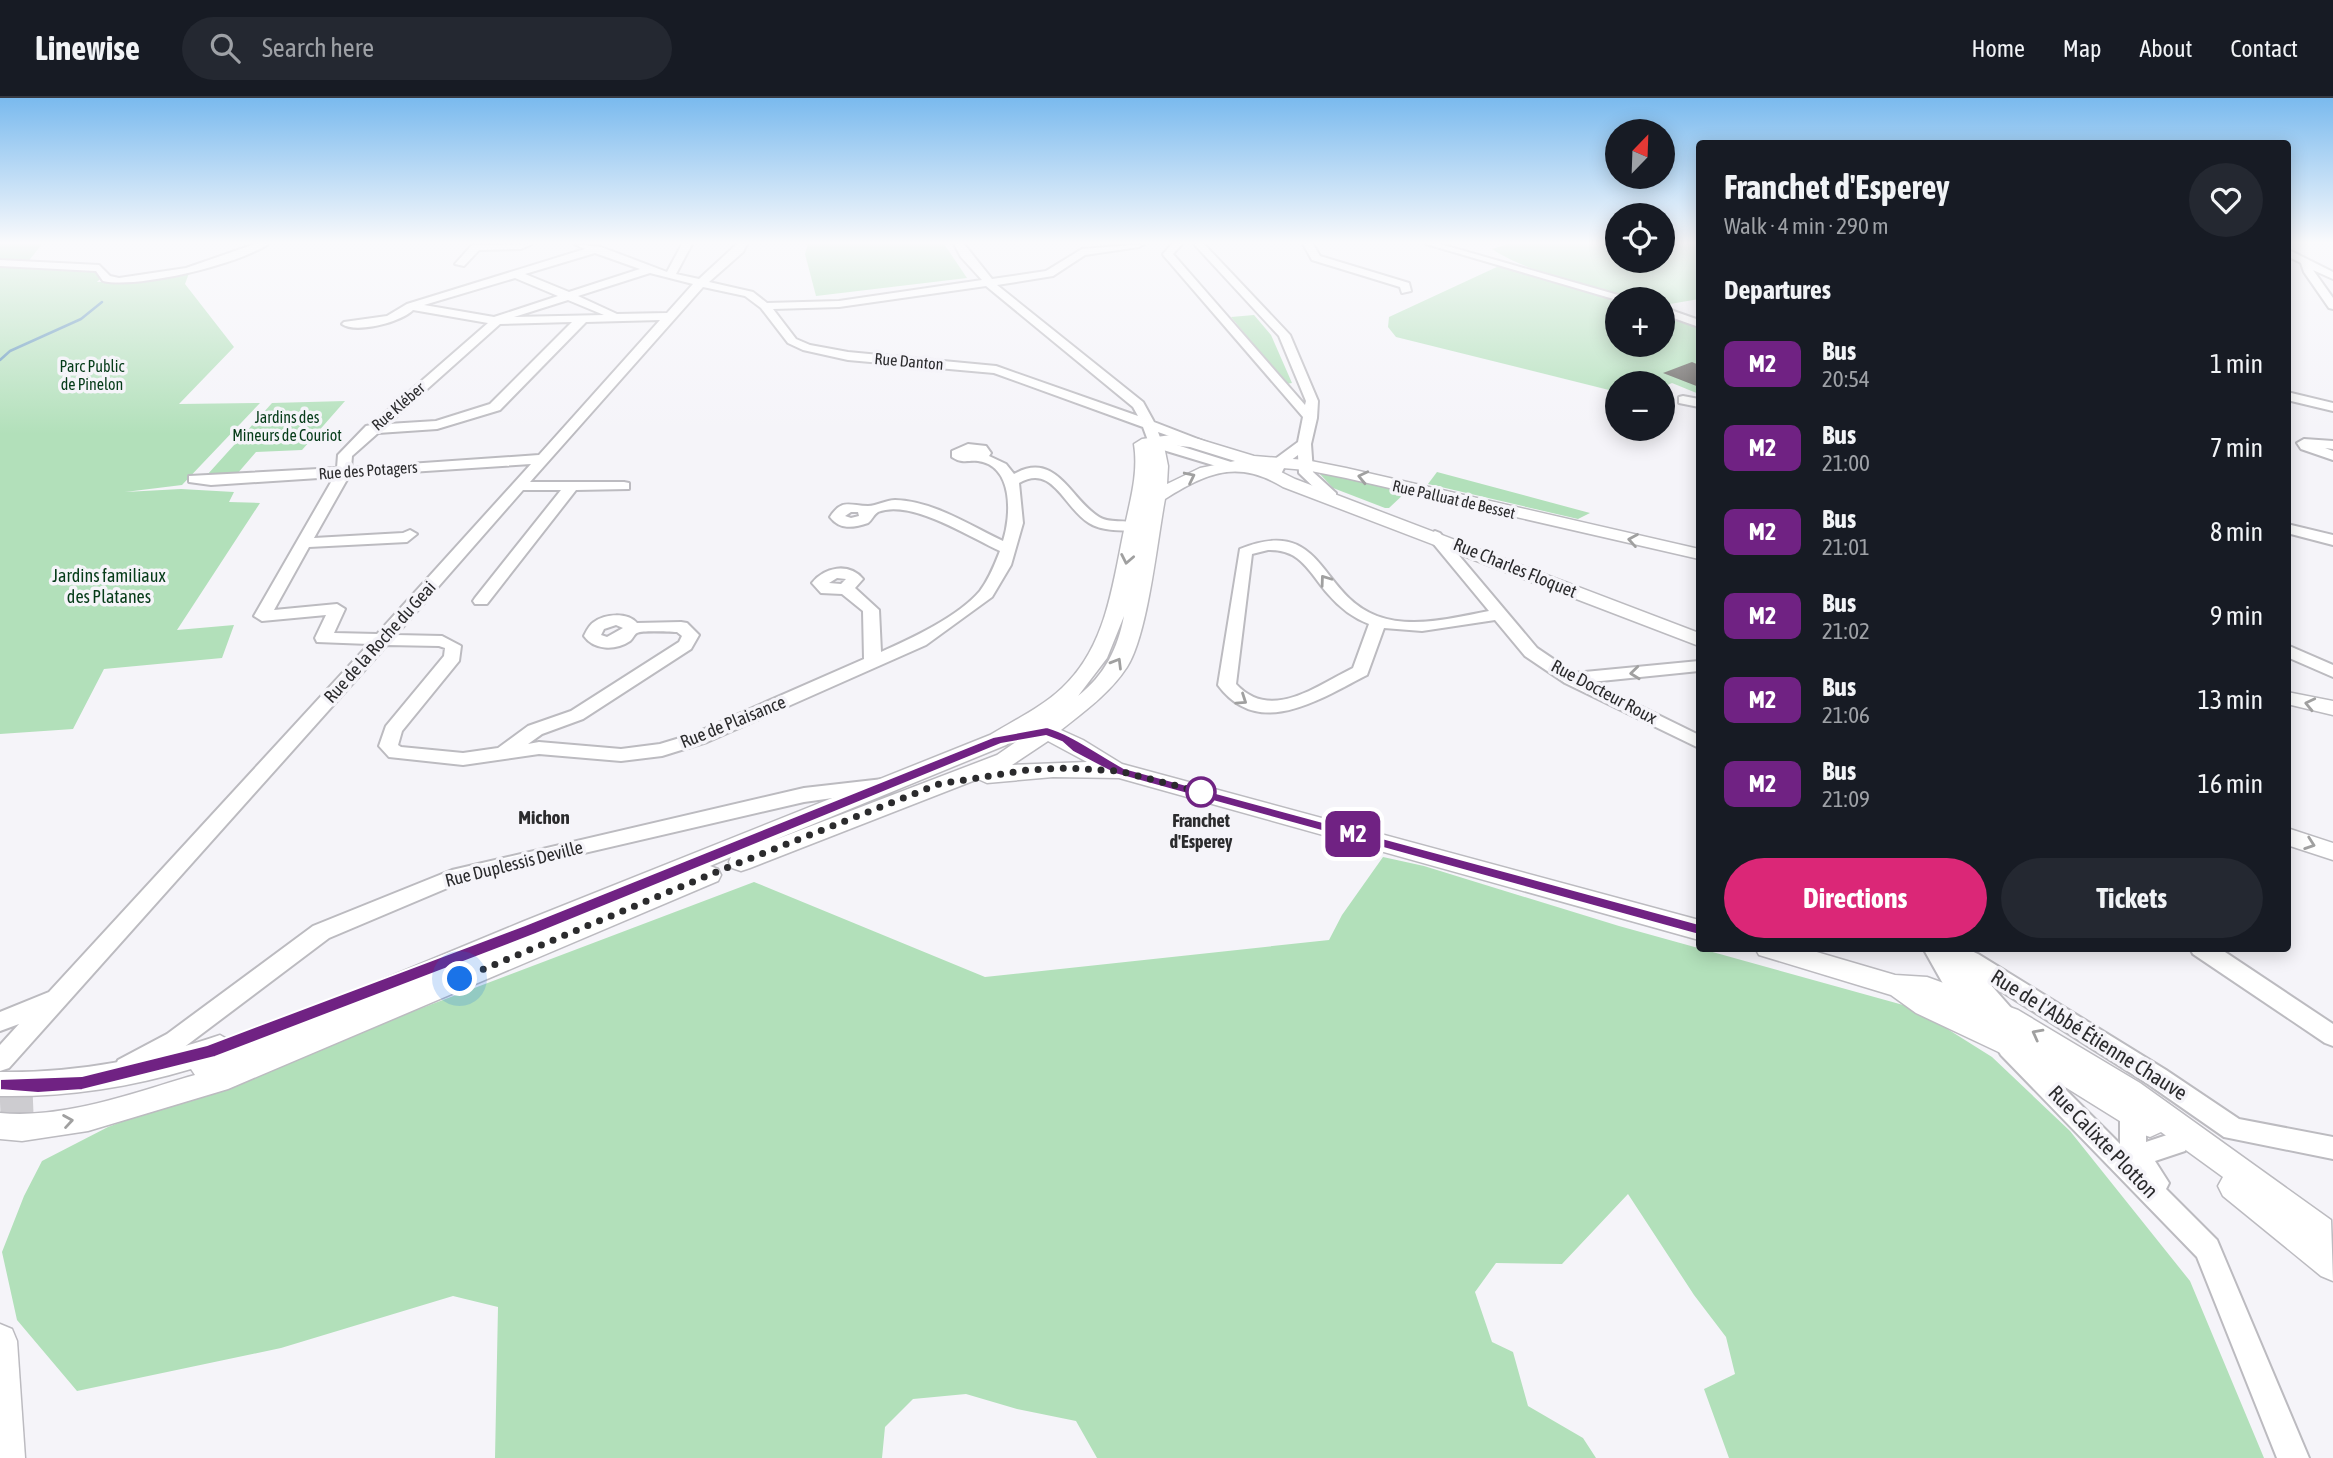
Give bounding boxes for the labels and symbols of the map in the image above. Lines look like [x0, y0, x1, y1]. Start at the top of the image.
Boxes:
north arrow [1605, 119, 1675, 189]
street label: Rue Danton [874, 349, 944, 373]
park label: Parc Public de Pinelon [60, 357, 124, 393]
street label: Rue Kléber [368, 378, 428, 434]
park label: Jardins des Mineurs de Couriot [232, 408, 342, 444]
street label: Rue des Potagers [318, 458, 419, 483]
one-way arrow [1357, 471, 1369, 486]
one-way arrow [1183, 472, 1195, 486]
street label: Rue Palluat de Besset [1391, 476, 1518, 522]
street label: Rue Charles Floquet [1450, 533, 1580, 602]
one-way arrow [1627, 533, 1639, 548]
one-way arrow [1121, 553, 1136, 565]
park label: Jardins familiaux des Platanes [52, 565, 166, 607]
one-way arrow [1321, 575, 1333, 588]
street label: Rue de la Roche du Geai [319, 576, 440, 707]
street label: Rue Docteur Roux [1548, 655, 1661, 728]
one-way arrow [1109, 658, 1122, 671]
one-way arrow [1629, 665, 1641, 680]
street label: Rue de Plaisance [677, 691, 789, 752]
one-way arrow [1234, 691, 1247, 704]
one-way arrow [2304, 698, 2316, 712]
marker: Franchet d'Esperey [1186, 777, 1216, 807]
district label: Michon [518, 806, 570, 828]
place label: Franchet d'Esperey [1170, 810, 1233, 852]
line badge: M2 [1322, 811, 1384, 857]
street label: Rue Duplessis Deville [443, 836, 585, 891]
one-way arrow [2304, 836, 2316, 850]
your location [442, 961, 477, 996]
street label: Rue de l'Abbé Étienne Chauve [1987, 964, 2192, 1104]
one-way arrow [2032, 1029, 2044, 1042]
street label: Rue Calixte Plotton [2044, 1080, 2163, 1202]
one-way arrow [62, 1114, 74, 1129]

